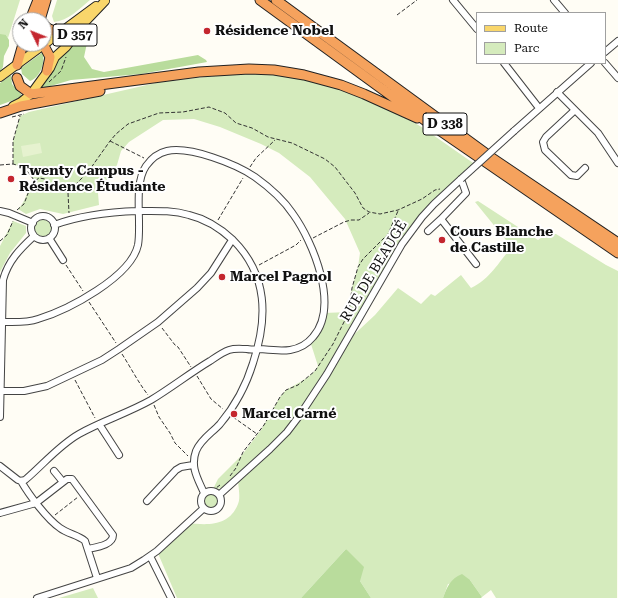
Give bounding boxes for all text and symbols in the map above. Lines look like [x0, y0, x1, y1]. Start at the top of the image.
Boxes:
north arrow [12, 12, 52, 52]
legend [476, 12, 606, 64]
text: N [16, 17, 31, 32]
text: Route [514, 21, 548, 35]
place label: Résidence Nobel [215, 23, 334, 39]
road number: D 357 [53, 24, 97, 46]
marker: Résidence Nobel [202, 26, 212, 36]
text: Parc [514, 41, 539, 55]
road number: D 338 [423, 113, 467, 135]
place label: Twenty Campus - Résidence Étudiante [19, 163, 165, 196]
marker: Twenty Campus - Résidence Étudiante [6, 174, 16, 184]
street label: RUE DE BEAUGÉ [337, 217, 411, 325]
place label: Cours Blanche de Castille [450, 224, 553, 256]
marker: Cours Blanche de Castille [437, 235, 447, 245]
place label: Marcel Pagnol [230, 269, 332, 285]
marker: Marcel Pagnol [217, 272, 227, 282]
place label: Marcel Carné [242, 406, 336, 422]
marker: Marcel Carné [229, 409, 239, 419]

